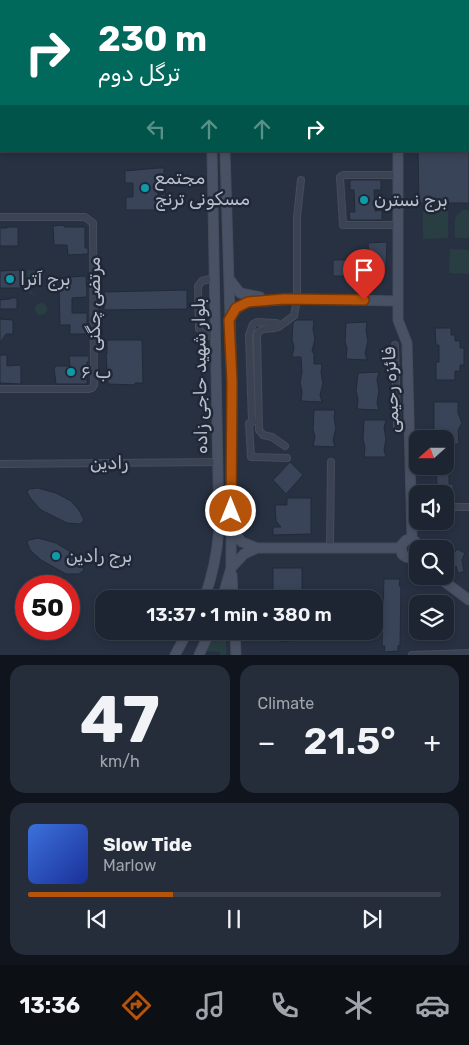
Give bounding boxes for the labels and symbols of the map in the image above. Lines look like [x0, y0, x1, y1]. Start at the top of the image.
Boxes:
place label: مجتمع مسکونی ترنج [155, 167, 250, 211]
marker: مجتمع مسکونی ترنج [139, 182, 151, 194]
place label: برج نسترن [374, 189, 448, 212]
marker: برج نسترن [358, 194, 370, 206]
pin [343, 249, 385, 300]
street label: مرتضی چگنی [83, 257, 105, 351]
place label: برج آترا [20, 268, 71, 291]
marker: برج آترا [4, 273, 16, 285]
street label: بلوار شهید حاجی زاده [188, 298, 212, 454]
street label: فائزه رحیمی [378, 346, 404, 434]
place label: ب ۶ [81, 361, 112, 383]
marker: ب ۶ [65, 366, 77, 378]
north arrow [409, 430, 454, 475]
street label: رادین [90, 452, 128, 474]
position arrow [204, 484, 256, 536]
place label: برج رادین [66, 545, 132, 568]
marker: برج رادین [50, 550, 62, 562]
speed limit sign: 50 [15, 575, 80, 640]

